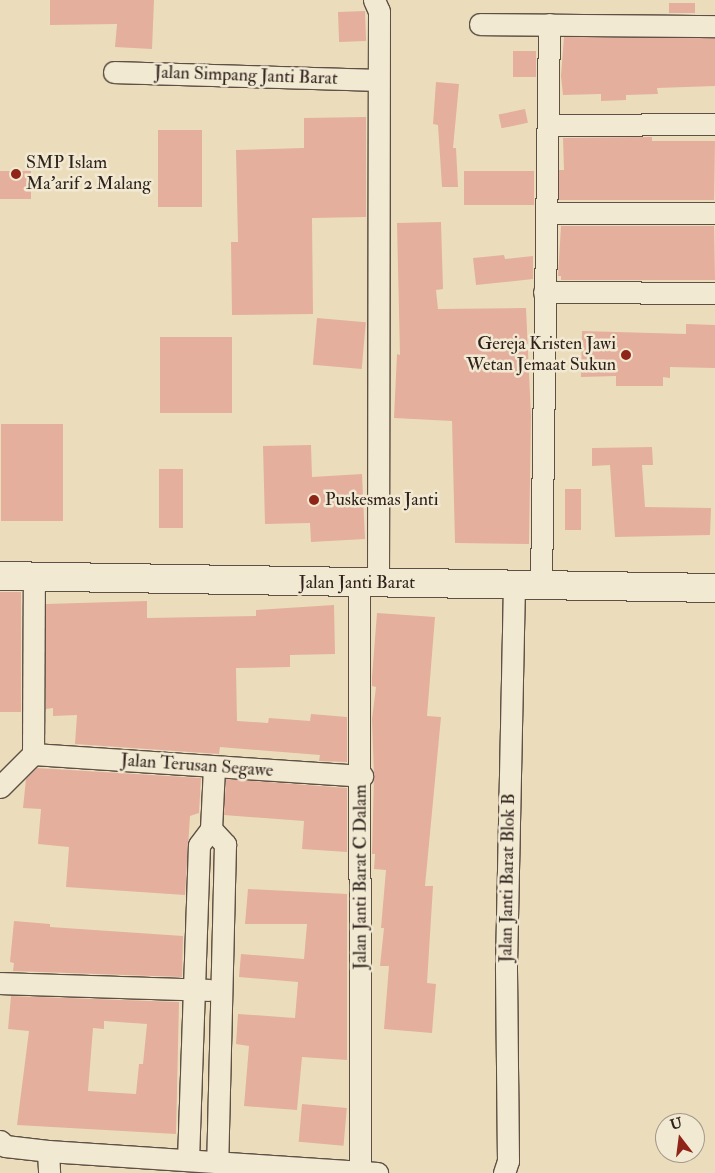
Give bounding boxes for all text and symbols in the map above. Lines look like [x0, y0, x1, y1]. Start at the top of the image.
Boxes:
street label: Jalan Simpang Janti Barat [154, 62, 338, 90]
place label: SMP Islam Ma'arif 2 Malang [26, 153, 151, 195]
marker: SMP Islam Ma'arif 2 Malang [10, 168, 22, 180]
place label: Gereja Kristen Jawi Wetan Jemaat Sukun [466, 334, 616, 376]
marker: Gereja Kristen Jawi Wetan Jemaat Sukun [620, 349, 632, 361]
place label: Puskesmas Janti [325, 489, 438, 511]
marker: Puskesmas Janti [307, 493, 321, 507]
street label: Jalan Janti Barat [299, 572, 415, 594]
street label: Jalan Terusan Segawe [120, 750, 274, 782]
street label: Jalan Janti Barat C Dalam [350, 784, 372, 970]
street label: Jalan Janti Barat Blok B [496, 793, 520, 963]
north arrow [655, 1113, 705, 1163]
text: U [668, 1114, 684, 1134]

